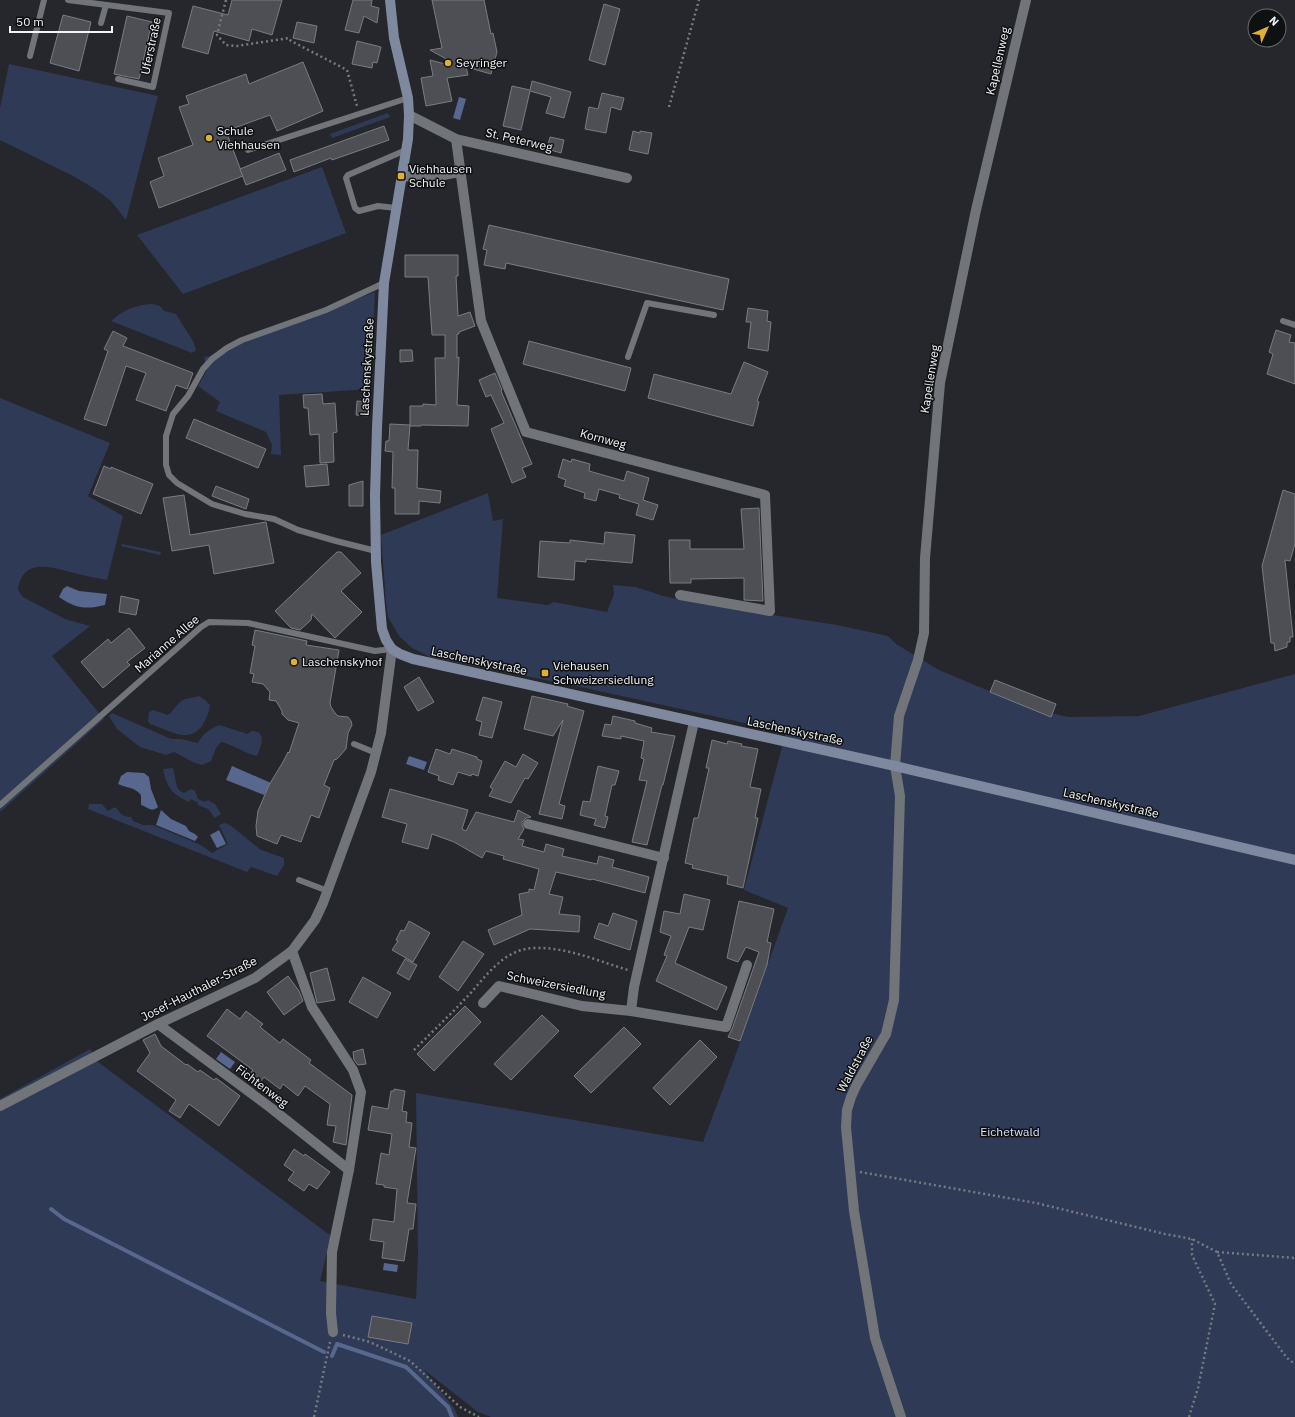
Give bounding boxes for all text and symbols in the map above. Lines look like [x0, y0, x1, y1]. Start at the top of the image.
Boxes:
scale bar [10, 8, 112, 34]
north arrow [1247, 8, 1287, 48]
text: N [1266, 13, 1282, 29]
text: 50 m [16, 14, 44, 29]
street label: Uferstraße [137, 16, 164, 76]
street label: Kapellenweg [982, 25, 1013, 96]
place label: Seyringer [456, 55, 508, 70]
marker: Seyringer [443, 58, 453, 68]
place label: Schule Viehhausen [217, 123, 280, 152]
street label: St. Peterweg [484, 125, 555, 155]
marker: Schule Viehhausen [204, 133, 214, 143]
place label: Viehhausen Schule [409, 161, 472, 190]
marker: Viehhausen Schule [396, 171, 406, 181]
street label: Laschenskystraße [356, 317, 377, 416]
street label: Kapellenweg [917, 343, 942, 414]
street label: Kornweg [578, 425, 629, 452]
street label: Marianne Allee [131, 611, 202, 676]
street label: Laschenskystraße [430, 643, 529, 678]
place label: Laschenskyhof [302, 654, 382, 669]
marker: Laschenskyhof [289, 657, 299, 667]
place label: Viehausen Schweizersiedlung [553, 658, 654, 687]
marker: Viehausen Schweizersiedlung [540, 668, 550, 678]
street label: Laschenskystraße [746, 713, 845, 748]
street label: Laschenskystraße [1062, 784, 1161, 821]
street label: Josef-Hauthaler-Straße [138, 953, 260, 1024]
street label: Schweizersiedlung [505, 968, 608, 1002]
street label: Waldstraße [833, 1032, 876, 1095]
street label: Fichtenweg [233, 1061, 292, 1111]
park label: Eichetwald [980, 1124, 1040, 1139]

